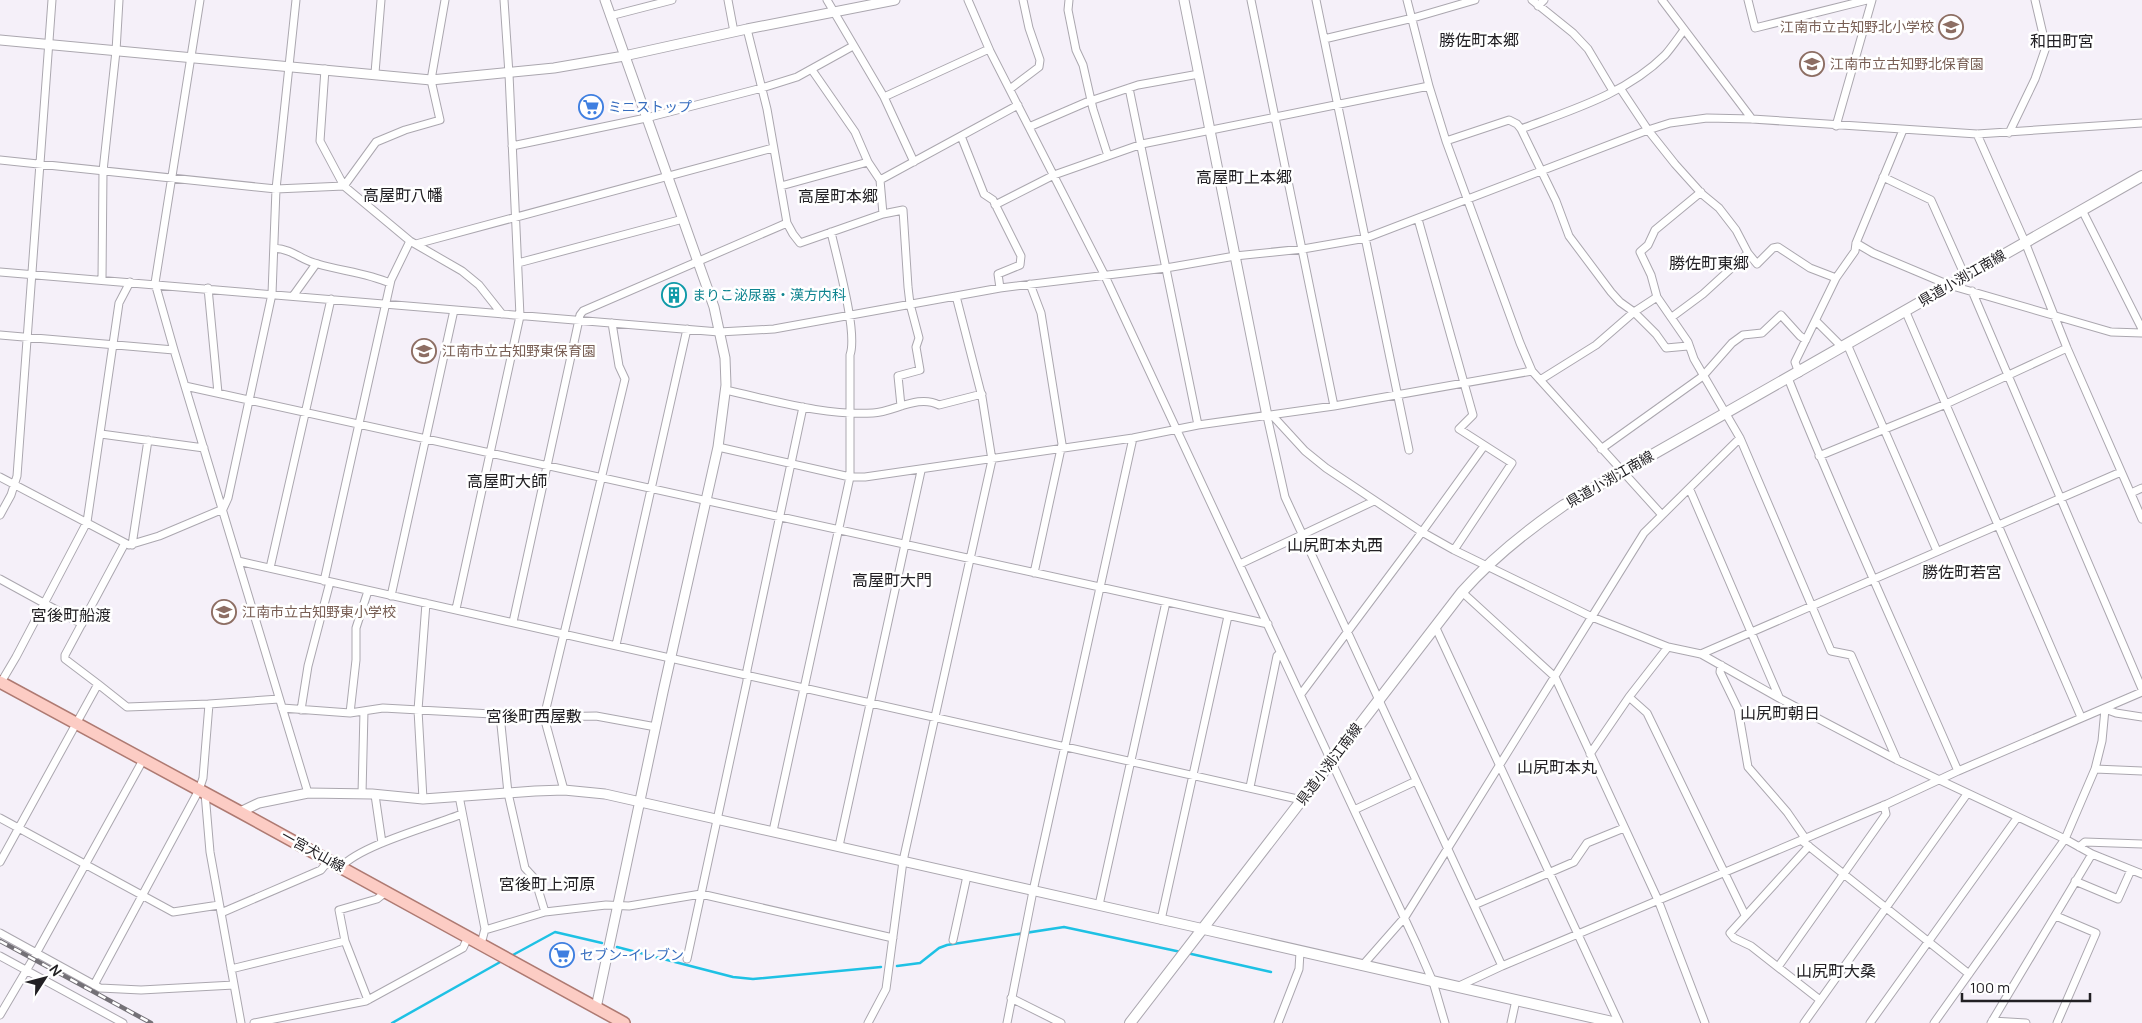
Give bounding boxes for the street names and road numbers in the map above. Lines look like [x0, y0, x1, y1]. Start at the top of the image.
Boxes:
street label: 県道小渕江南線 [1915, 245, 2009, 310]
street label: 県道小渕江南線 [1563, 446, 1657, 511]
street label: 県道小渕江南線 [1292, 719, 1366, 809]
street label: 一宮犬山線 [278, 825, 348, 876]

